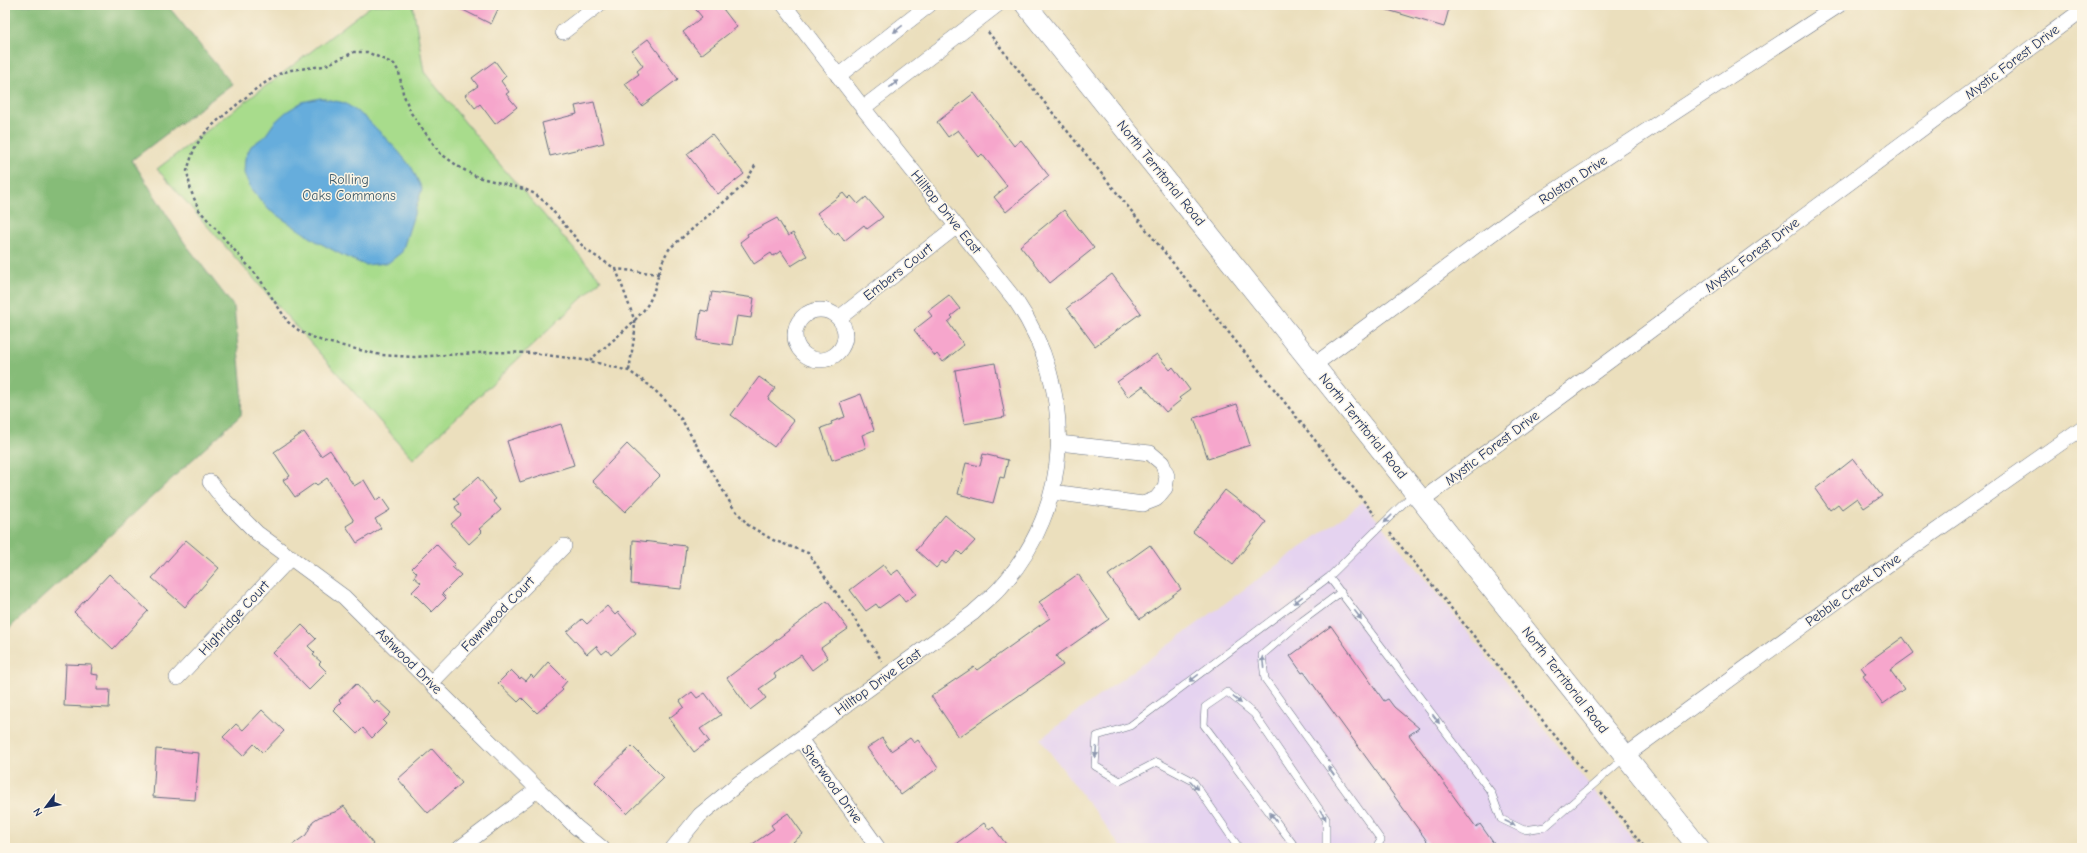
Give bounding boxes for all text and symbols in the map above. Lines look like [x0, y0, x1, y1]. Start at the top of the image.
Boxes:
street label: Mystic Forest Drive [1961, 21, 2063, 103]
one-way arrow [893, 25, 904, 33]
one-way arrow [888, 80, 899, 89]
street label: North Territorial Road [1113, 117, 1209, 229]
street label: Rolston Drive [1536, 152, 1610, 208]
street label: Hilltop Drive East [907, 167, 986, 258]
park label: Rolling Oaks Commons [302, 171, 396, 204]
street label: Mystic Forest Drive [1701, 214, 1803, 296]
street label: Embers Court [860, 239, 937, 304]
street label: North Territorial Road [1315, 370, 1411, 482]
street label: Mystic Forest Drive [1441, 407, 1543, 489]
one-way arrow [1383, 514, 1393, 524]
street label: Pebble Creek Drive [1802, 550, 1904, 630]
street label: Fawnwood Court [458, 572, 539, 655]
street label: Highridge Court [195, 576, 274, 659]
one-way arrow [1293, 596, 1303, 604]
one-way arrow [1354, 610, 1362, 621]
street label: North Territorial Road [1518, 623, 1612, 737]
street label: Ashwood Drive [372, 624, 446, 698]
street label: Hilltop Drive East [831, 644, 925, 719]
one-way arrow [1260, 656, 1266, 668]
one-way arrow [1188, 674, 1199, 682]
one-way arrow [1231, 696, 1242, 705]
one-way arrow [1432, 714, 1440, 725]
street label: Sherwood Drive [798, 741, 866, 827]
one-way arrow [1092, 746, 1099, 758]
one-way arrow [1327, 765, 1335, 776]
one-way arrow [1190, 780, 1199, 790]
north arrow [26, 787, 66, 827]
text: N [31, 806, 45, 819]
one-way arrow [1319, 809, 1326, 821]
one-way arrow [1269, 811, 1277, 822]
one-way arrow [1504, 820, 1516, 826]

